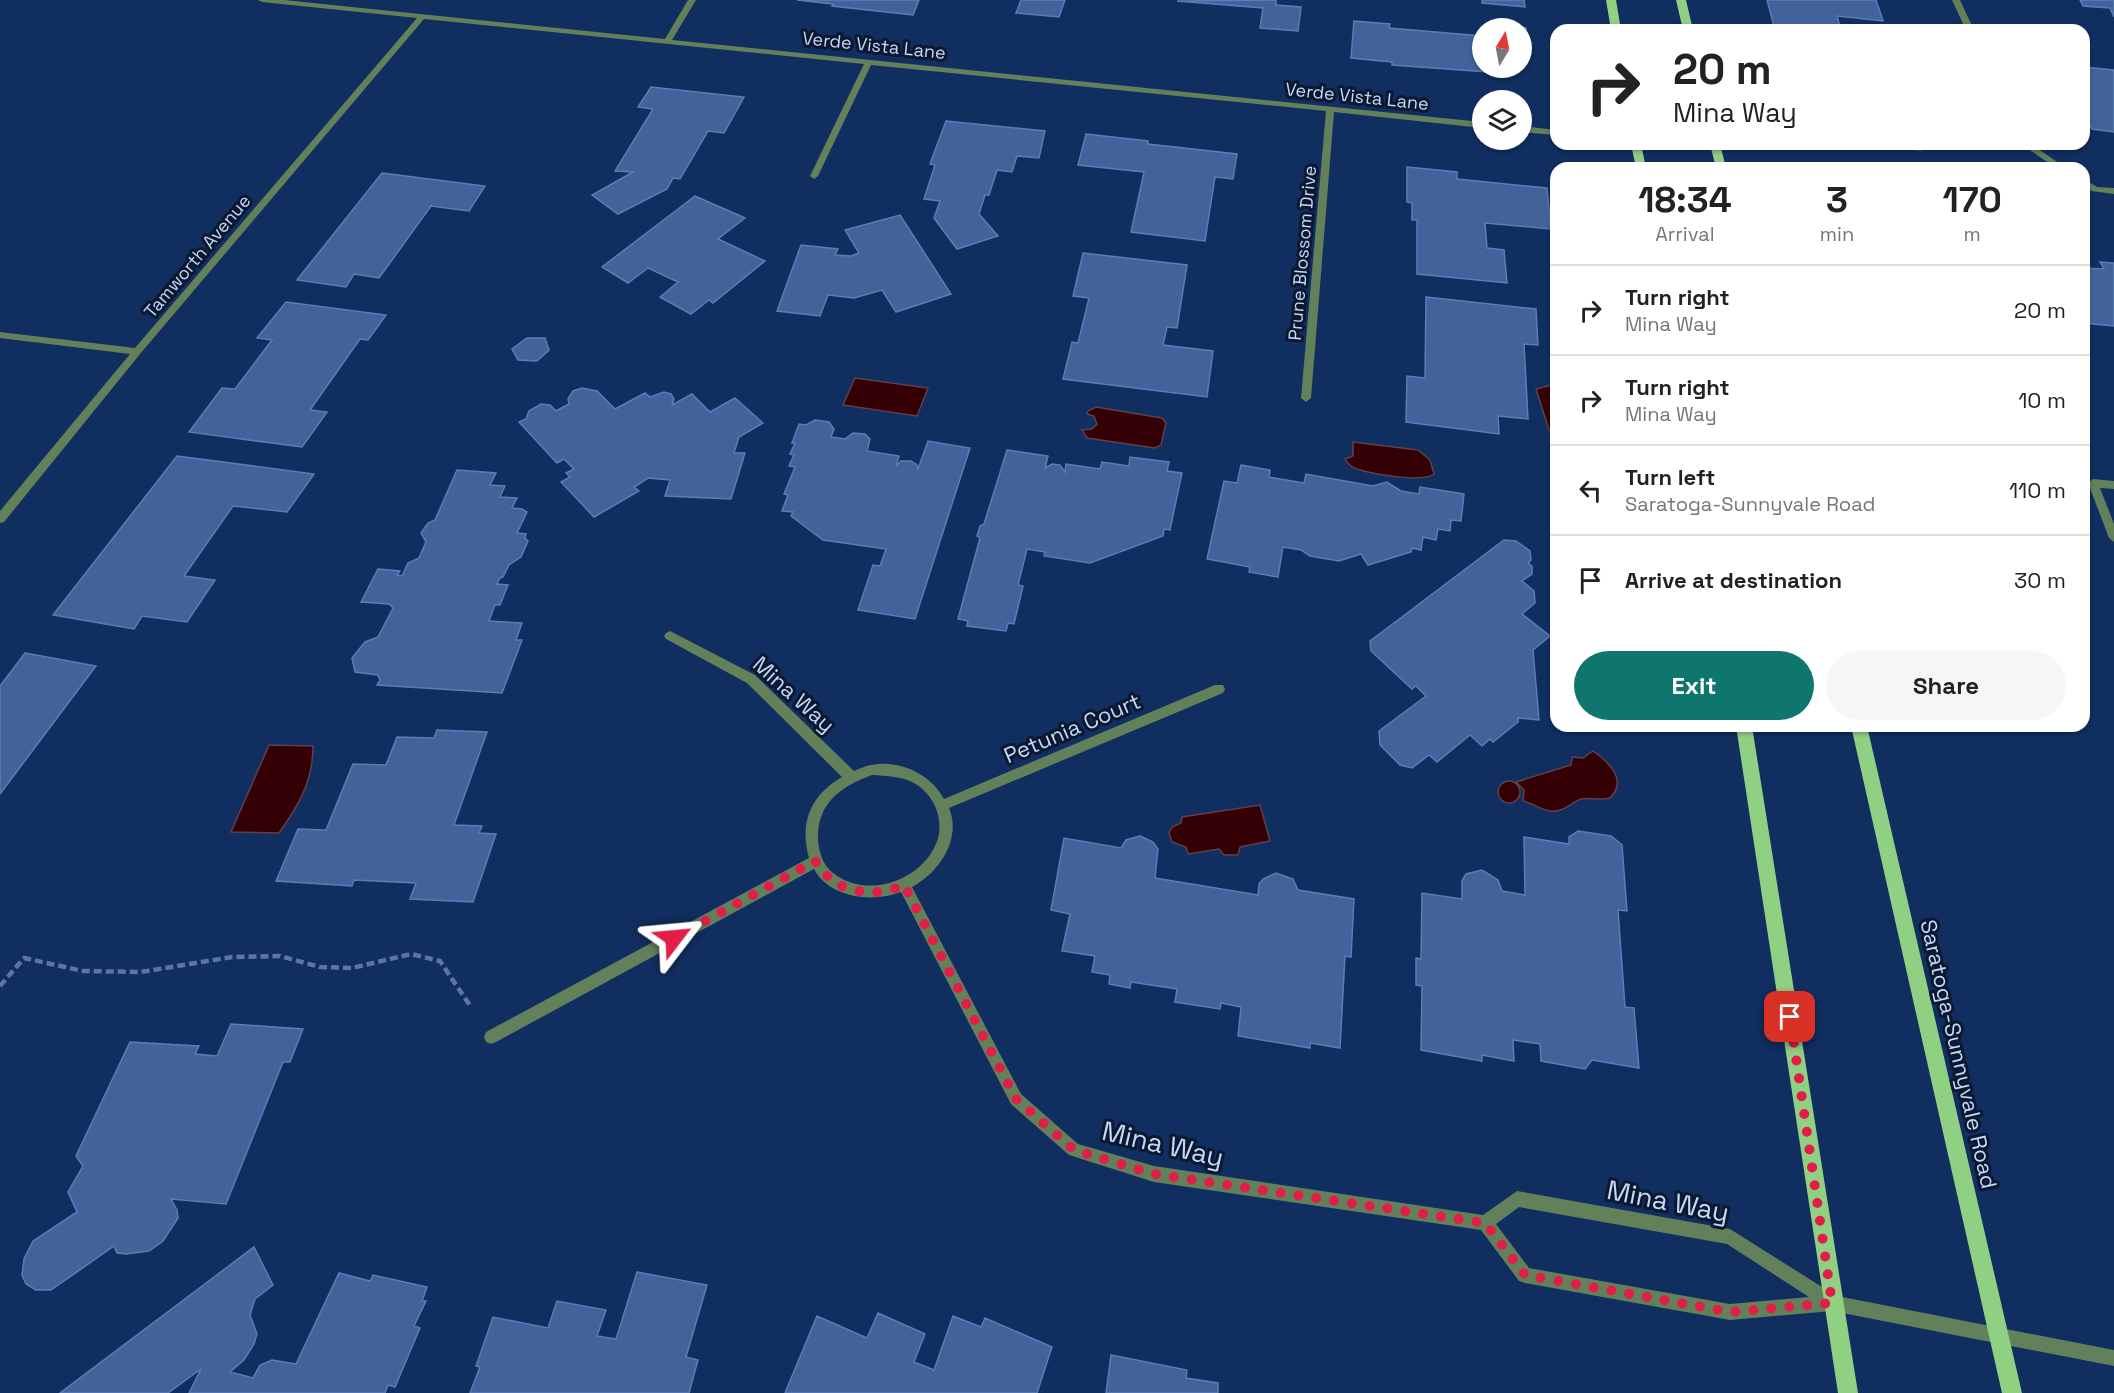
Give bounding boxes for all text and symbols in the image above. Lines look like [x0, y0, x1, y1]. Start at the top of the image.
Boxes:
north arrow [1472, 18, 1532, 78]
map controls [1472, 18, 1532, 150]
street label: Verde Vista Lane [801, 26, 947, 64]
text: 20 m [1673, 43, 1772, 96]
icon: right [1574, 48, 1652, 126]
street label: Verde Vista Lane [1284, 77, 1430, 115]
button: layers [1472, 90, 1532, 150]
text: Mina Way [1673, 95, 1797, 130]
street label: Prune Blossom Drive [1283, 164, 1321, 342]
text: 18:34 [1638, 177, 1732, 223]
text: 3 [1826, 177, 1848, 223]
text: 170 [1942, 177, 2002, 223]
street label: Tamworth Avenue [139, 190, 255, 322]
text: Arrival [1655, 221, 1715, 247]
text: min [1820, 221, 1854, 247]
text: m [1963, 221, 1981, 247]
text: Turn right [1625, 283, 1730, 311]
icon: right [1574, 294, 1607, 327]
text: 20 m [2014, 296, 2066, 324]
text: Mina Way [1625, 311, 1717, 337]
text: Turn right [1625, 373, 1730, 401]
icon: right [1574, 384, 1607, 417]
text: 10 m [2018, 386, 2066, 414]
text: Mina Way [1625, 401, 1717, 427]
text: Turn left [1625, 463, 1715, 491]
icon: left [1574, 474, 1607, 507]
text: 110 m [2009, 476, 2066, 504]
text: Saratoga-Sunnyvale Road [1625, 491, 1875, 517]
icon: arrive [1574, 564, 1607, 597]
text: Arrive at destination [1625, 566, 1842, 594]
text: 30 m [2014, 566, 2066, 594]
street label: Mina Way [747, 650, 841, 738]
button: Exit [1574, 651, 1814, 720]
button: Share [1826, 651, 2066, 720]
street label: Petunia Court [999, 687, 1145, 769]
position arrow [642, 906, 706, 970]
street label: Saratoga-Sunnyvale Road [1914, 917, 2004, 1191]
pin [1764, 991, 1815, 1042]
icon: arrive [1773, 1000, 1806, 1033]
street label: Mina Way [1099, 1113, 1227, 1175]
street label: Mina Way [1604, 1172, 1732, 1230]

